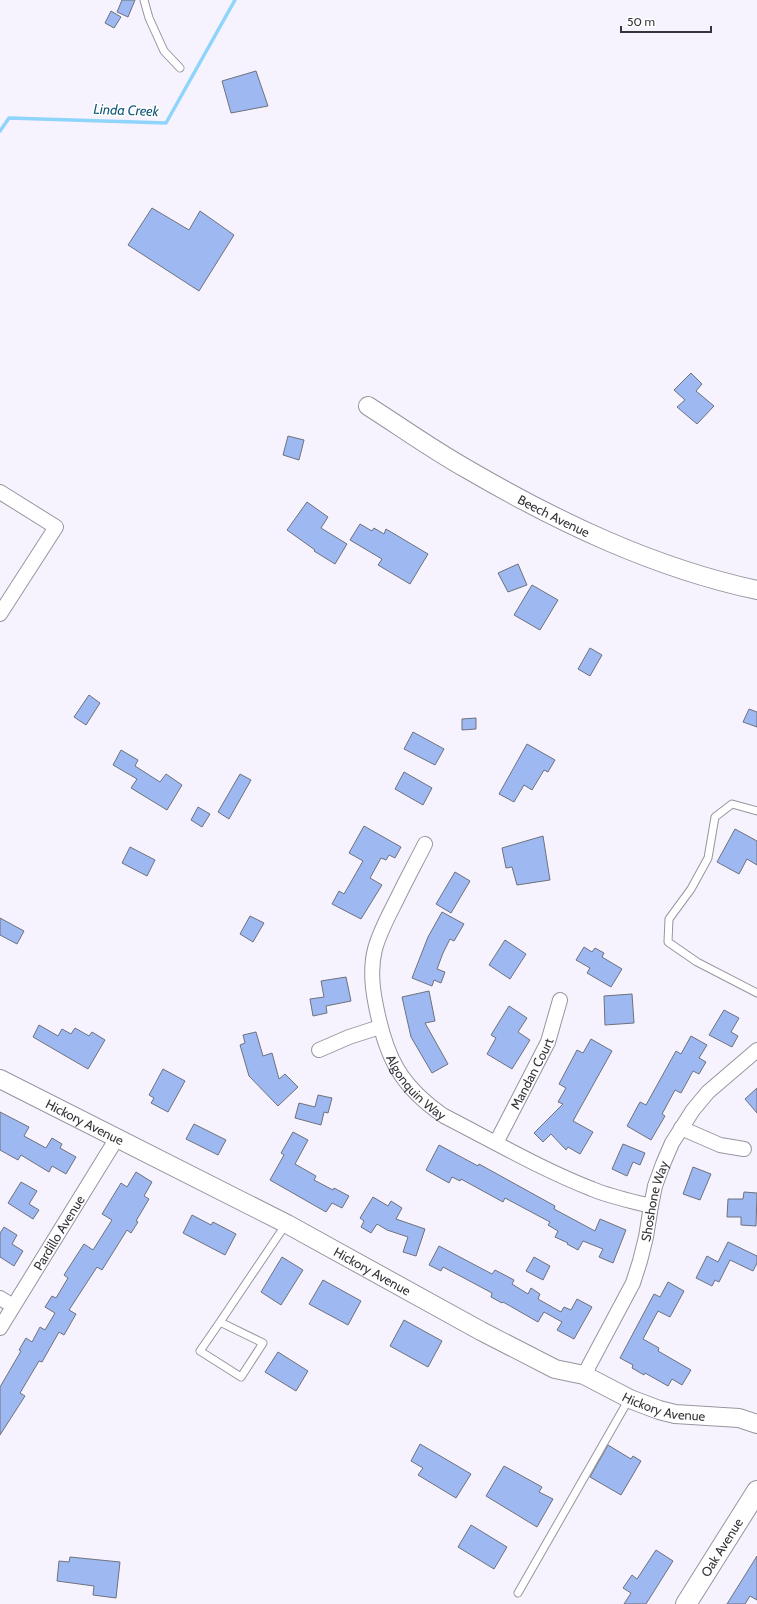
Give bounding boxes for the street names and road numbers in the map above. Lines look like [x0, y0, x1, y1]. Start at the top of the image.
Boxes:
street label: Beech Avenue [515, 491, 593, 540]
street label: Mandan Court [507, 1036, 557, 1112]
street label: Algonquin Way [383, 1052, 450, 1123]
street label: Hickory Avenue [43, 1095, 127, 1148]
street label: Shoshone Way [637, 1158, 672, 1243]
street label: Pardillo Avenue [30, 1192, 88, 1273]
street label: Hickory Avenue [331, 1243, 414, 1299]
street label: Hickory Avenue [620, 1388, 706, 1424]
street label: Oak Avenue [697, 1515, 746, 1580]

